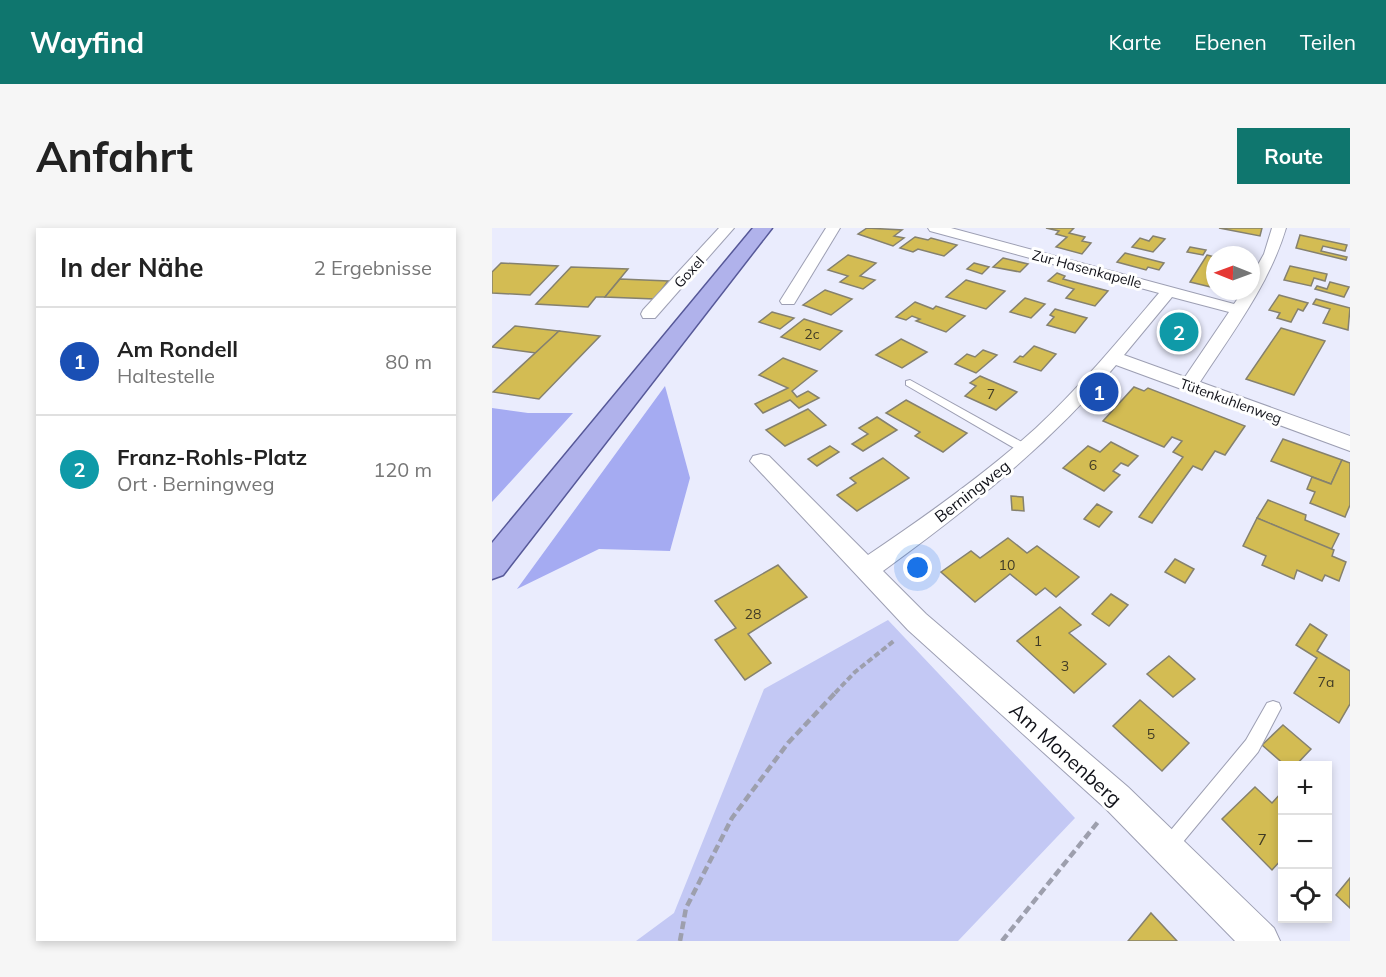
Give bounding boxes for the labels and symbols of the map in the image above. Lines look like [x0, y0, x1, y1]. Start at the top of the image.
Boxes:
street label: Zur Hasenkapelle [1030, 246, 1144, 292]
north arrow [1206, 246, 1260, 300]
street label: Goxel [670, 253, 708, 291]
pin: 2 [1160, 310, 1198, 354]
house number: 2c [804, 325, 820, 343]
pin: 1 [1080, 370, 1118, 414]
street label: Tütenkuhlenweg [1178, 374, 1284, 428]
house number: 7 [987, 385, 995, 403]
street label: Berningweg [930, 455, 1014, 527]
house number: 6 [1089, 456, 1097, 474]
your location [903, 553, 932, 582]
house number: 10 [999, 556, 1015, 574]
house number: 28 [745, 605, 761, 623]
house number: 1 [1034, 632, 1042, 650]
house number: 3 [1061, 657, 1069, 675]
house number: 7a [1318, 673, 1334, 691]
street label: Am Monenberg [1005, 697, 1127, 811]
house number: 5 [1147, 725, 1155, 743]
house number: 7 [1257, 829, 1267, 849]

